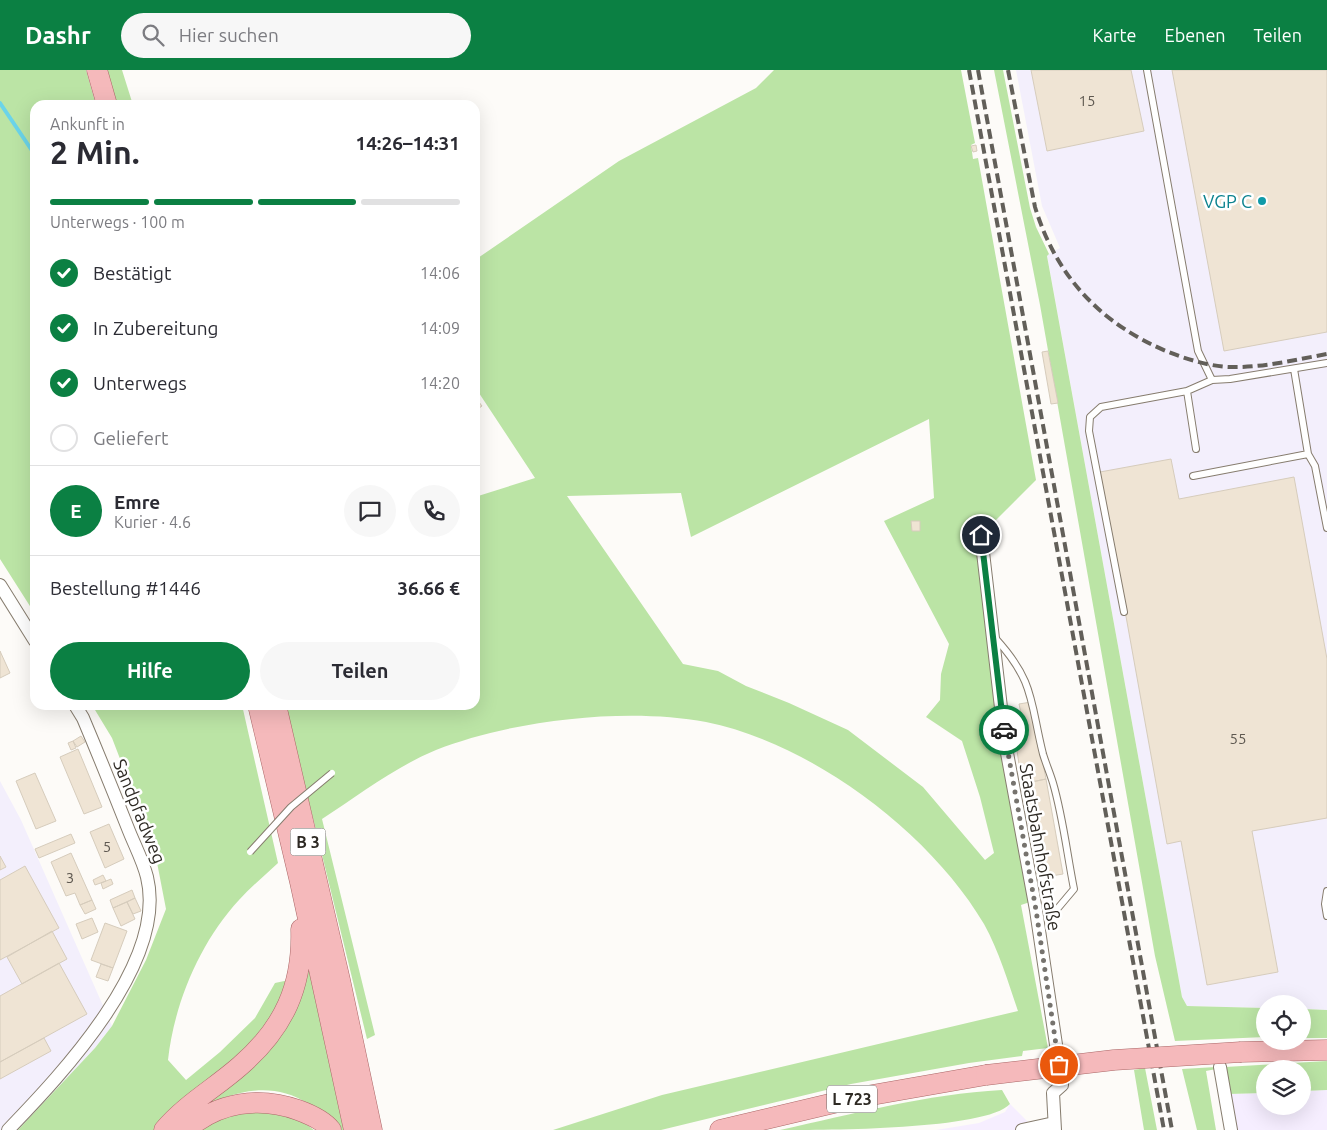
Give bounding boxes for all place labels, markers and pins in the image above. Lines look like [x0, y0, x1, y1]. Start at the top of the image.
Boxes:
place label: VGP C [1203, 191, 1252, 211]
marker: VGP C [1256, 195, 1268, 207]
pin [960, 514, 1002, 556]
pin [1038, 1044, 1080, 1086]

